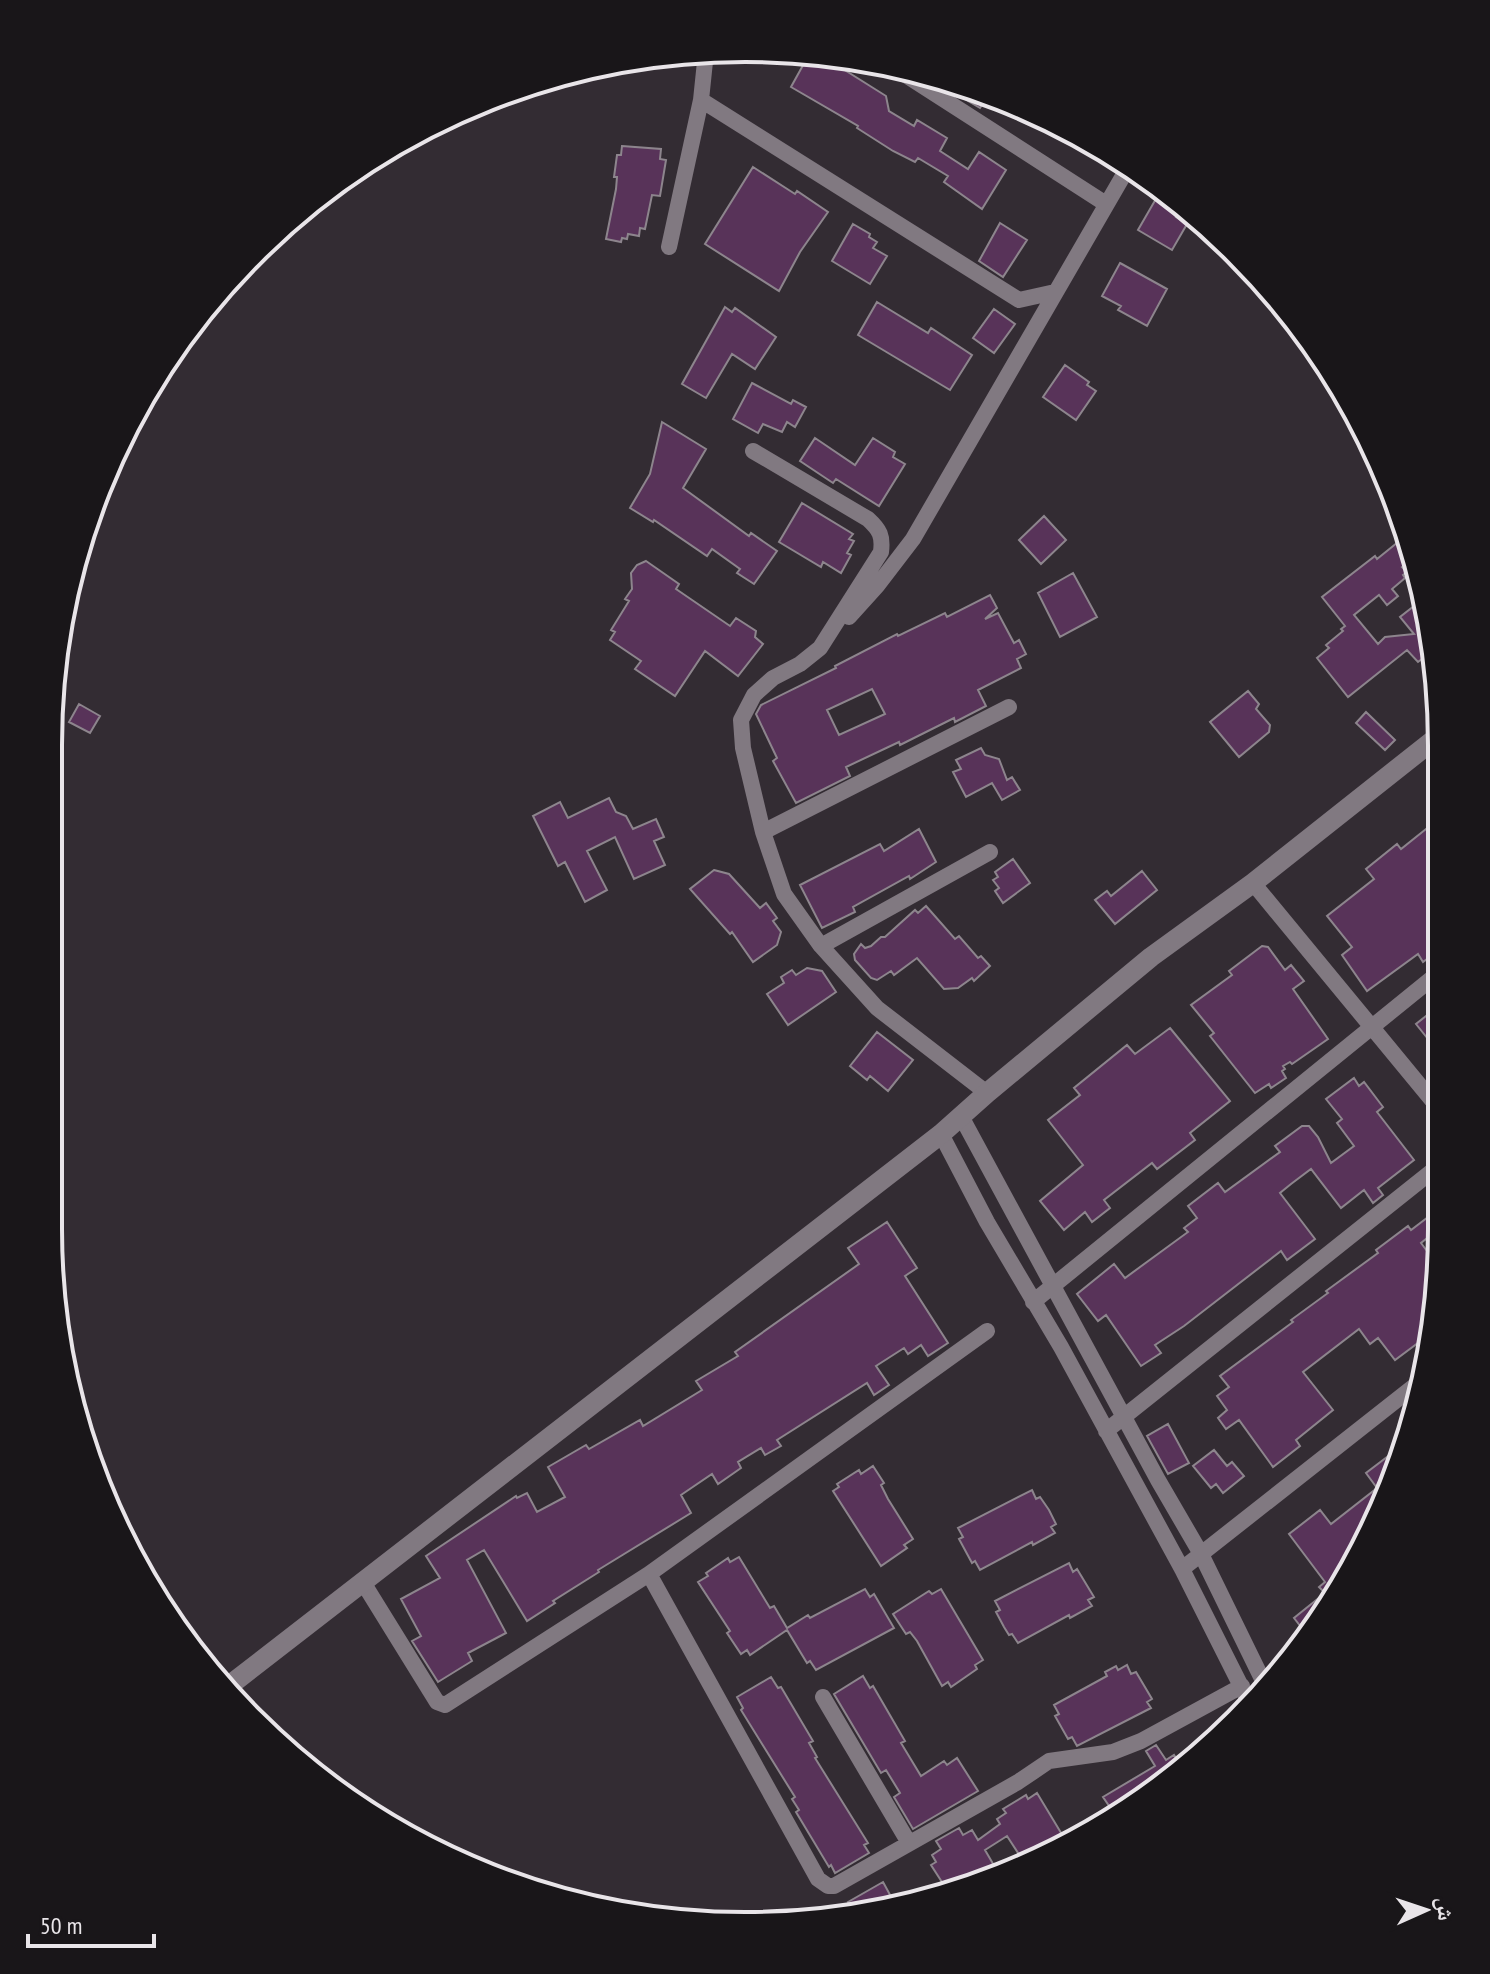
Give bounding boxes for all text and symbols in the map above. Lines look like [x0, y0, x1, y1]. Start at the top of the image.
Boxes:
north arrow [1386, 1870, 1466, 1950]
text: ش [1431, 1897, 1461, 1921]
scale bar [28, 1898, 154, 1948]
text: 50 m [40, 1910, 82, 1941]

